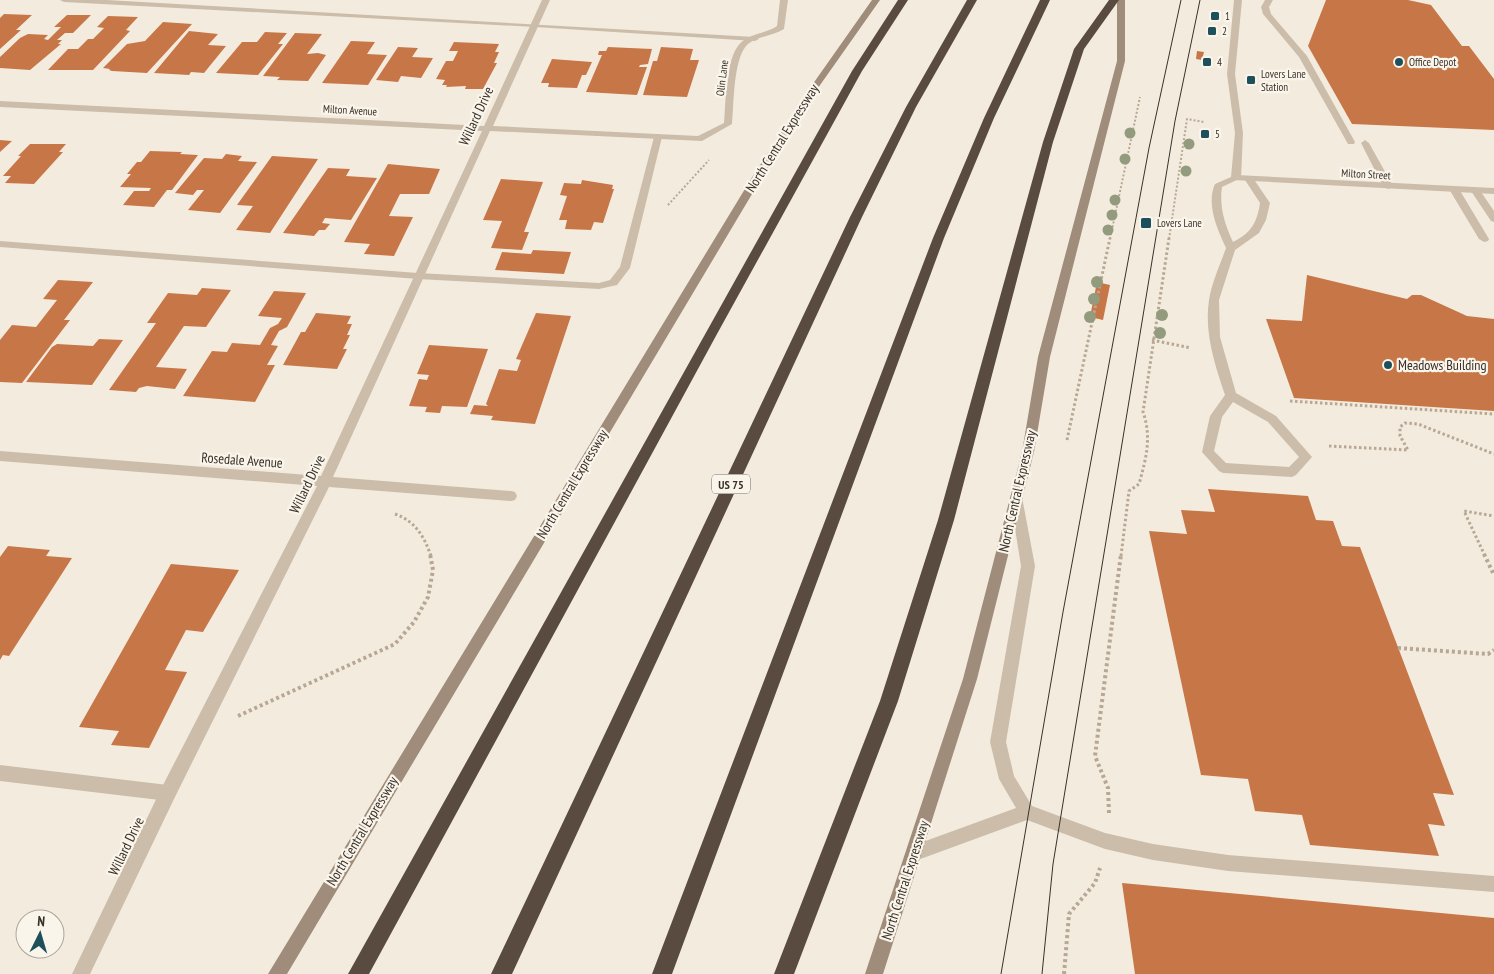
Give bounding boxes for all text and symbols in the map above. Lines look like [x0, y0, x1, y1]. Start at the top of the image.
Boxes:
place label: 1 [1225, 9, 1230, 23]
marker: 1 [1209, 10, 1221, 22]
place label: 2 [1222, 24, 1227, 38]
marker: 2 [1206, 25, 1218, 37]
place label: 4 [1217, 55, 1222, 69]
place label: Office Depot [1409, 55, 1456, 69]
marker: 4 [1201, 56, 1213, 68]
marker: Office Depot [1393, 56, 1405, 68]
street label: Olin Lane [713, 59, 731, 97]
place label: Lovers Lane Station [1261, 67, 1306, 94]
marker: Lovers Lane Station [1245, 74, 1257, 86]
street label: North Central Expressway [741, 80, 823, 195]
street label: Willard Drive [455, 84, 498, 148]
street label: Milton Avenue [322, 102, 378, 118]
place label: 5 [1215, 127, 1220, 141]
marker: 5 [1199, 128, 1211, 140]
street label: Milton Street [1341, 166, 1391, 182]
marker: Lovers Lane [1139, 216, 1153, 230]
place label: Lovers Lane [1157, 216, 1202, 230]
place label: Meadows Building [1398, 356, 1487, 374]
marker: Meadows Building [1382, 359, 1394, 371]
street label: North Central Expressway [532, 425, 612, 542]
street label: North Central Expressway [994, 428, 1040, 554]
street label: Rosedale Avenue [201, 448, 283, 472]
street label: Willard Drive [285, 452, 329, 516]
road number: US 75 [712, 474, 750, 494]
street label: North Central Expressway [322, 772, 402, 889]
street label: Willard Drive [104, 814, 148, 878]
street label: North Central Expressway [877, 817, 933, 942]
north arrow [15, 909, 65, 959]
text: N [37, 912, 46, 930]

